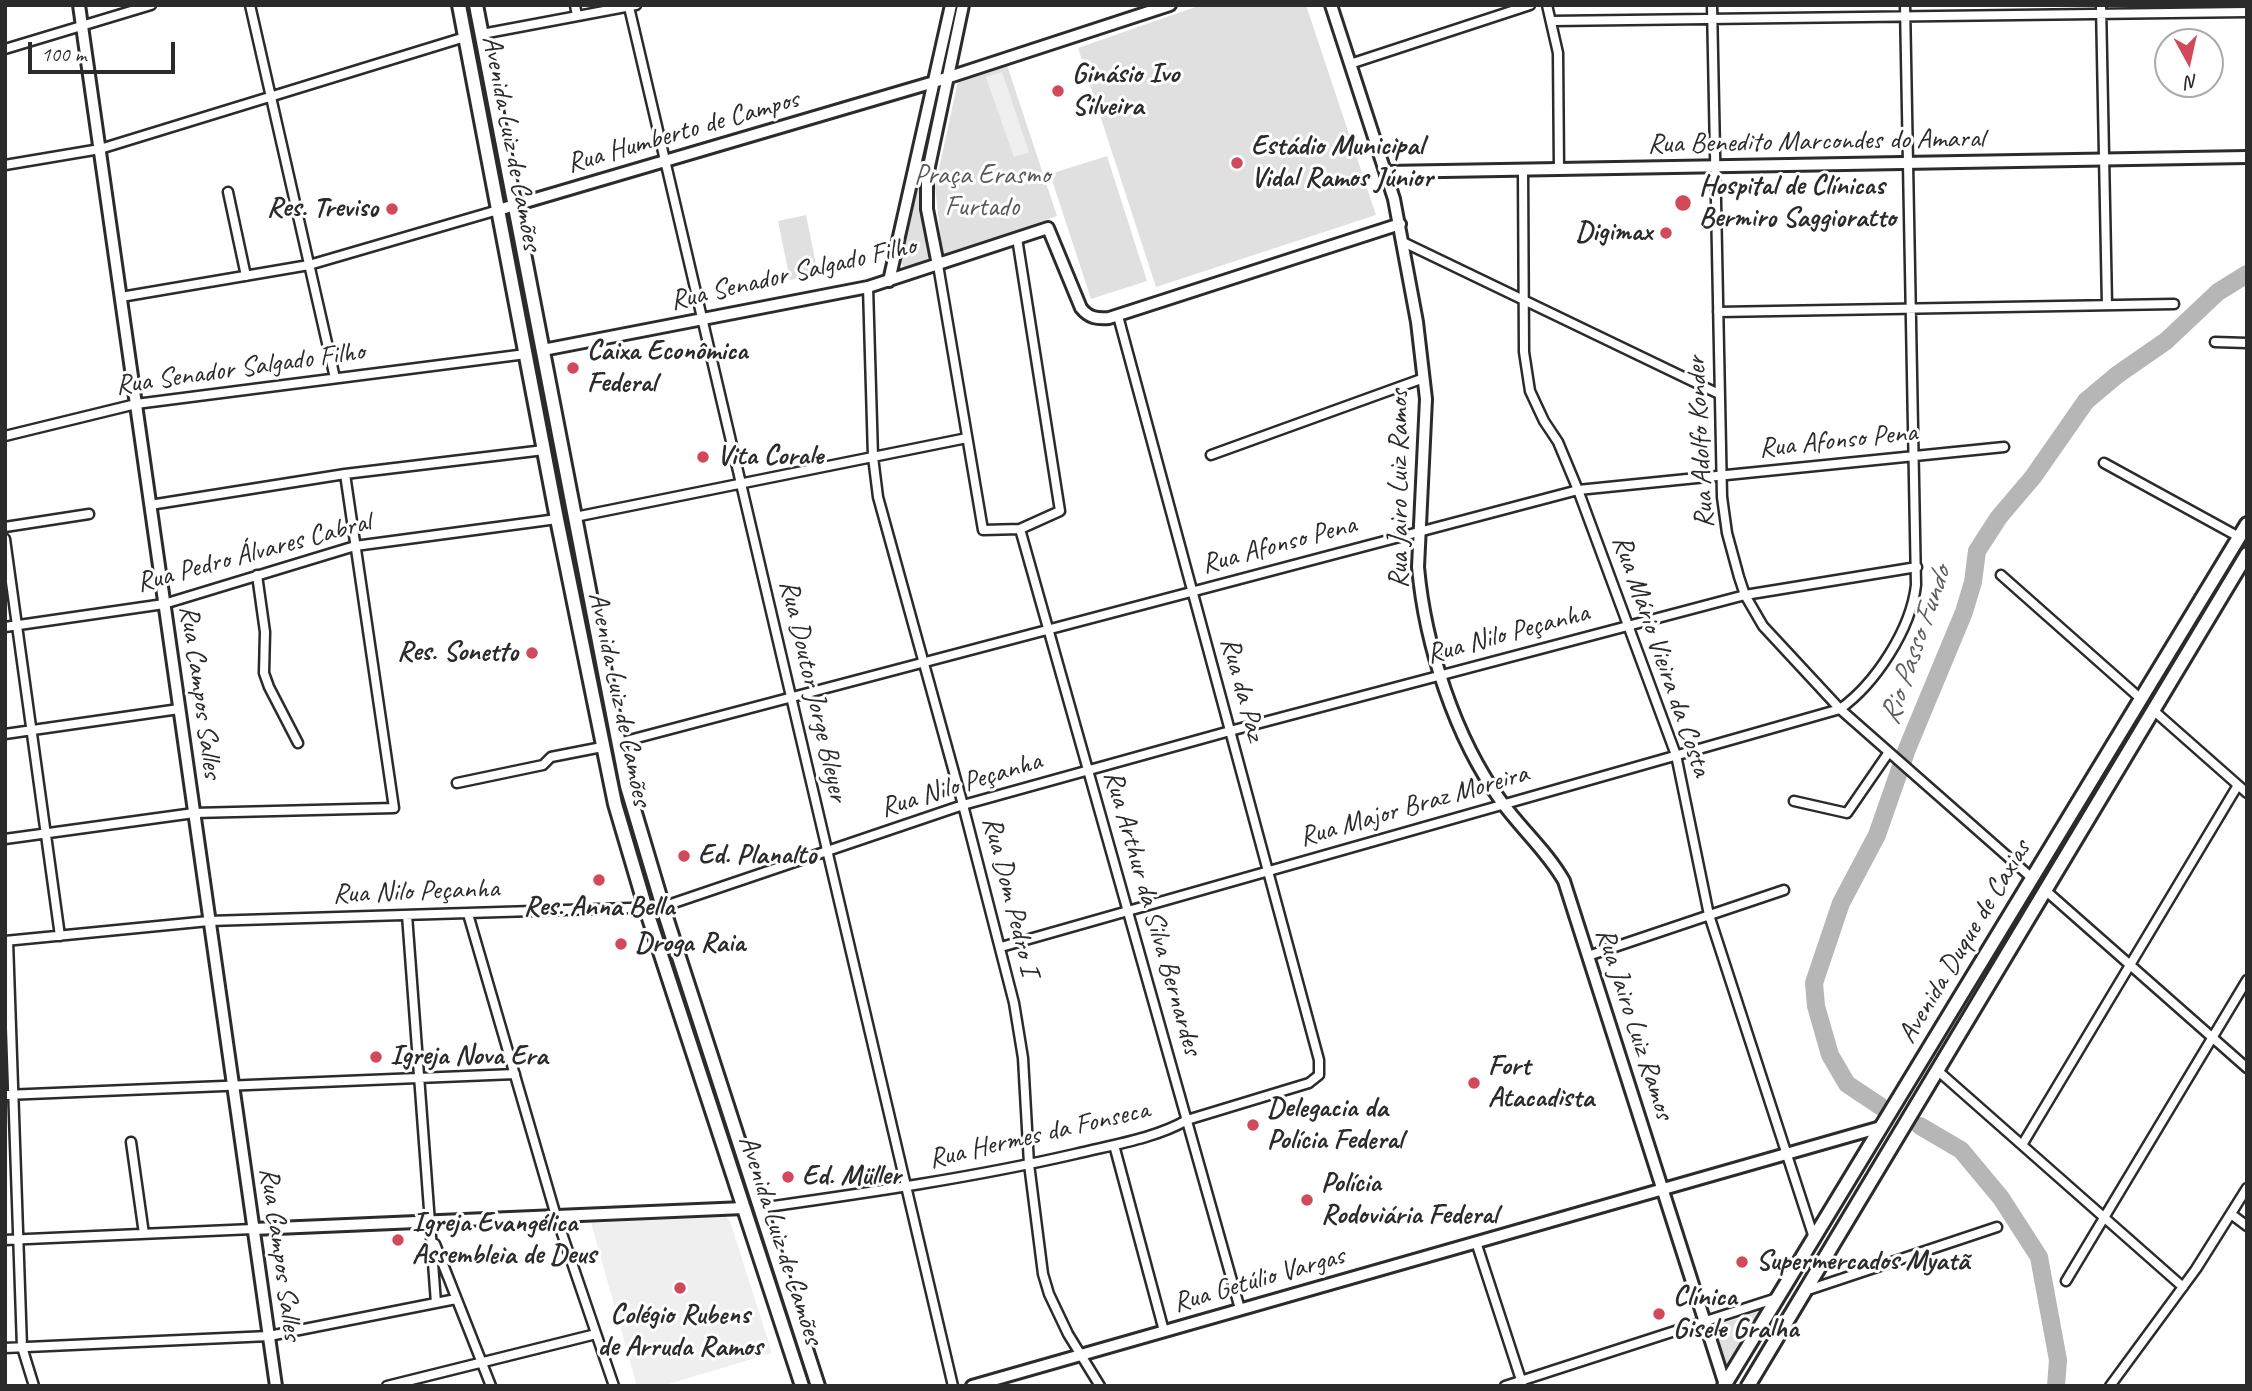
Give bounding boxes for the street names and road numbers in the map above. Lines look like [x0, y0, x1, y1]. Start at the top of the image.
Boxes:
street label: Avenida Luiz de Camões [474, 33, 548, 253]
street label: Rua Humberto de Campos [563, 83, 803, 181]
street label: Rua Benedito Marcondes do Amaral [1647, 122, 1985, 162]
street label: Rua Senador Salgado Filho [667, 229, 919, 319]
street label: Rua Senador Salgado Filho [113, 335, 367, 403]
street label: Rua Adolfo Konder [1680, 355, 1722, 529]
street label: Rua Jairo Luiz Ramos [1383, 389, 1417, 589]
street label: Rua Afonso Pena [1757, 416, 1919, 466]
street label: Rua Pedro Álvares Cabral [133, 506, 375, 600]
street label: Rua Afonso Pena [1198, 508, 1360, 582]
street label: Rua Mário Vieira da Costa [1604, 531, 1718, 781]
street label: Rua Doutor Jorge Bleyer [771, 577, 855, 805]
street label: Avenida Luiz de Camões [580, 589, 658, 809]
street label: Rua Nilo Peçanha [1423, 596, 1593, 672]
street label: Rua Campos Salles [171, 603, 229, 781]
street label: Rua da Paz [1212, 634, 1272, 744]
street label: Rua Nilo Peçanha [876, 745, 1046, 825]
street label: Rua Major Braz Moreira [1296, 757, 1532, 855]
street label: Rua Arthur da Silva Bernardes [1095, 767, 1209, 1059]
street label: Rua Dom Pedro I [974, 813, 1046, 979]
street label: Avenida Duque de Caxias [1891, 834, 2039, 1050]
street label: Rua Nilo Peçanha [332, 872, 500, 912]
street label: Rua Jairo Luiz Ramos [1587, 924, 1681, 1124]
street label: Rua Hermes da Fonseca [925, 1093, 1153, 1177]
street label: Avenida Luiz de Camões [730, 1131, 830, 1349]
street label: Rua Campos Salles [251, 1165, 309, 1343]
street label: Rua Getúlio Vargas [1169, 1239, 1349, 1321]

